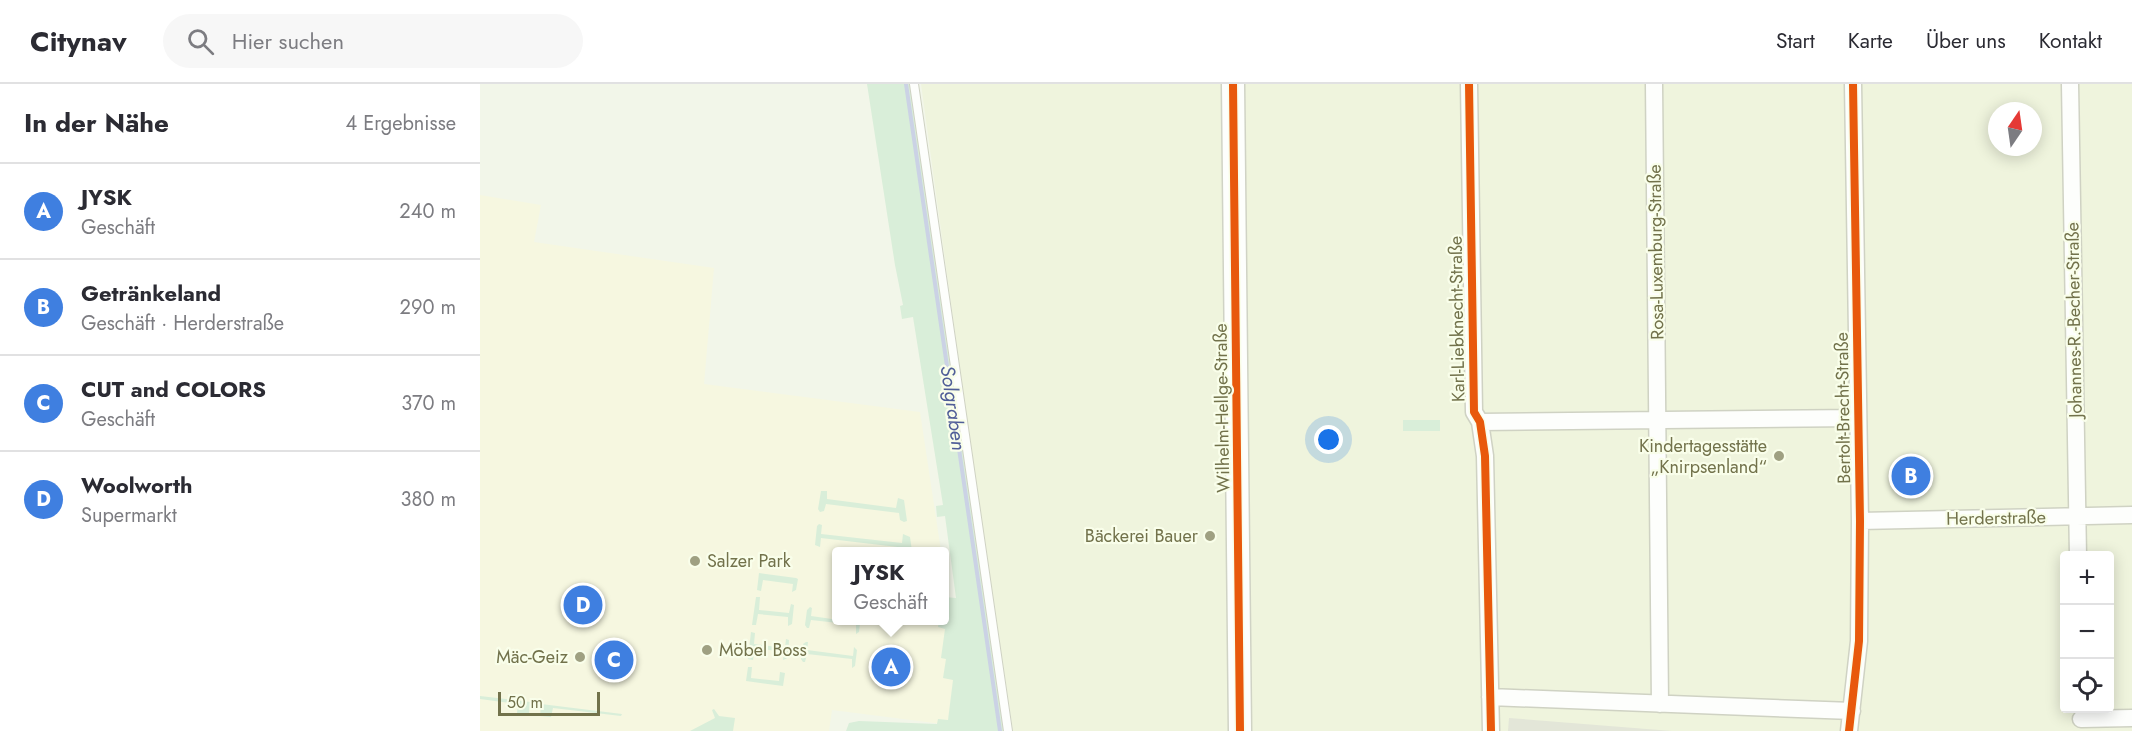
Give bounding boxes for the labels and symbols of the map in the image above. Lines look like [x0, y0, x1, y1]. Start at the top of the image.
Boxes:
north arrow [1988, 102, 2042, 156]
street label: Rosa-Luxemburg-Straße [1641, 164, 1671, 340]
street label: Johannes-R.-Becher-Straße [2059, 222, 2089, 420]
street label: Karl-Liebknecht-Straße [1443, 236, 1471, 402]
street label: Wilhelm-Hellge-Straße [1208, 323, 1236, 493]
street label: Bertolt-Brecht-Straße [1829, 332, 1857, 484]
water label: Solgraben [933, 364, 973, 452]
your location [1314, 425, 1343, 454]
place label: Kindertagesstätte „Knirpsenland“ [1639, 433, 1767, 480]
marker: Kindertagesstätte „Knirpsenland“ [1772, 449, 1786, 463]
pin: B [1892, 454, 1930, 498]
street label: Herderstraße [1946, 504, 2046, 532]
place label: Bäckerei Bauer [1085, 523, 1199, 549]
marker: Bäckerei Bauer [1203, 529, 1217, 543]
place label: Salzer Park [707, 548, 791, 574]
marker: Salzer Park [688, 554, 702, 568]
pin: D [564, 582, 602, 628]
place label: Möbel Boss [719, 637, 807, 663]
pin: C [594, 638, 634, 682]
marker: Möbel Boss [700, 643, 714, 657]
place label: Mäc-Geiz [496, 644, 569, 670]
pin: A [872, 644, 910, 690]
marker: Mäc-Geiz [573, 650, 587, 664]
scale bar [498, 689, 600, 716]

